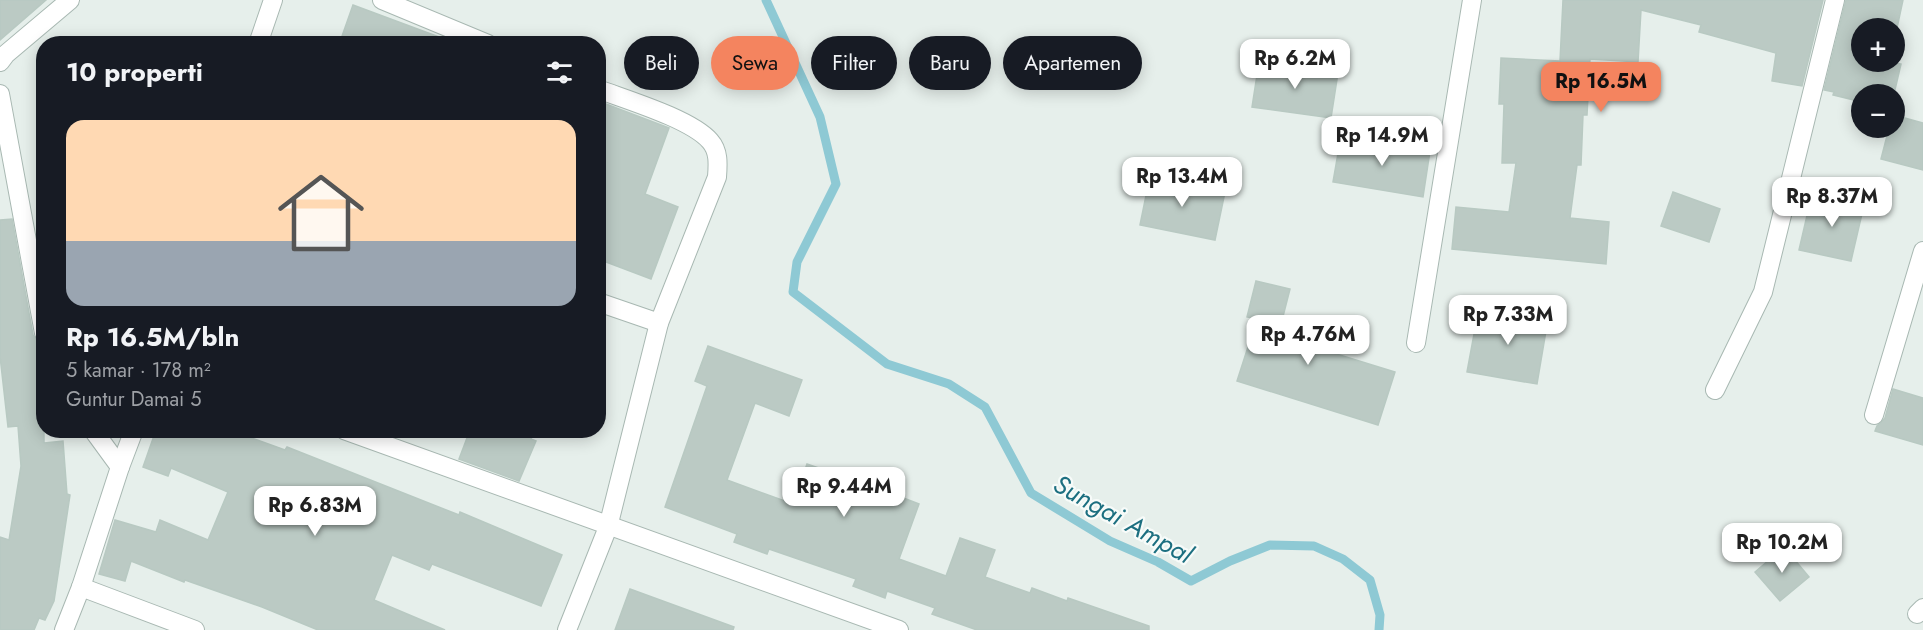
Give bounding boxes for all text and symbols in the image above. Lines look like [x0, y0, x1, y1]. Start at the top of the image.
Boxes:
map controls [1851, 18, 1905, 138]
button: + [1851, 18, 1905, 72]
chip: Beli [624, 36, 699, 90]
chip: Sewa [711, 36, 799, 90]
chip: Filter [811, 36, 897, 90]
chip: Baru [909, 36, 991, 90]
chip: Apartemen [1003, 36, 1142, 90]
pin: Rp 6.2M [1240, 39, 1350, 90]
text: Rp 6.2M [1254, 44, 1336, 73]
text: 10 properti [66, 53, 203, 91]
icon: filters [543, 56, 576, 89]
pin: Rp 16.5M [1539, 62, 1663, 113]
text: Rp 16.5M [1555, 67, 1647, 96]
button: − [1851, 84, 1905, 138]
pin: Rp 14.9M [1320, 116, 1444, 167]
text: Rp 14.9M [1335, 121, 1429, 150]
pin: Rp 13.4M [1120, 157, 1244, 208]
icon: home [267, 159, 375, 267]
text: Rp 13.4M [1136, 162, 1228, 191]
pin: Rp 8.37M [1770, 177, 1894, 228]
text: Rp 8.37M [1786, 182, 1878, 211]
pin: Rp 7.33M [1446, 295, 1570, 346]
text: Rp 7.33M [1463, 300, 1553, 329]
pin: Rp 4.76M [1246, 315, 1370, 366]
text: Rp 16.5M/bln [66, 318, 239, 356]
text: Rp 4.76M [1261, 320, 1355, 349]
text: 5 kamar · 178 m² [66, 356, 211, 385]
text: Guntur Damai 5 [66, 385, 202, 414]
water label: Sungai Ampal [1046, 465, 1201, 574]
pin: Rp 9.44M [782, 467, 906, 518]
text: Rp 9.44M [796, 472, 892, 501]
pin: Rp 6.83M [253, 486, 377, 537]
text: Rp 6.83M [268, 491, 362, 520]
pin: Rp 10.2M [1720, 523, 1844, 574]
text: Rp 10.2M [1736, 528, 1828, 557]

